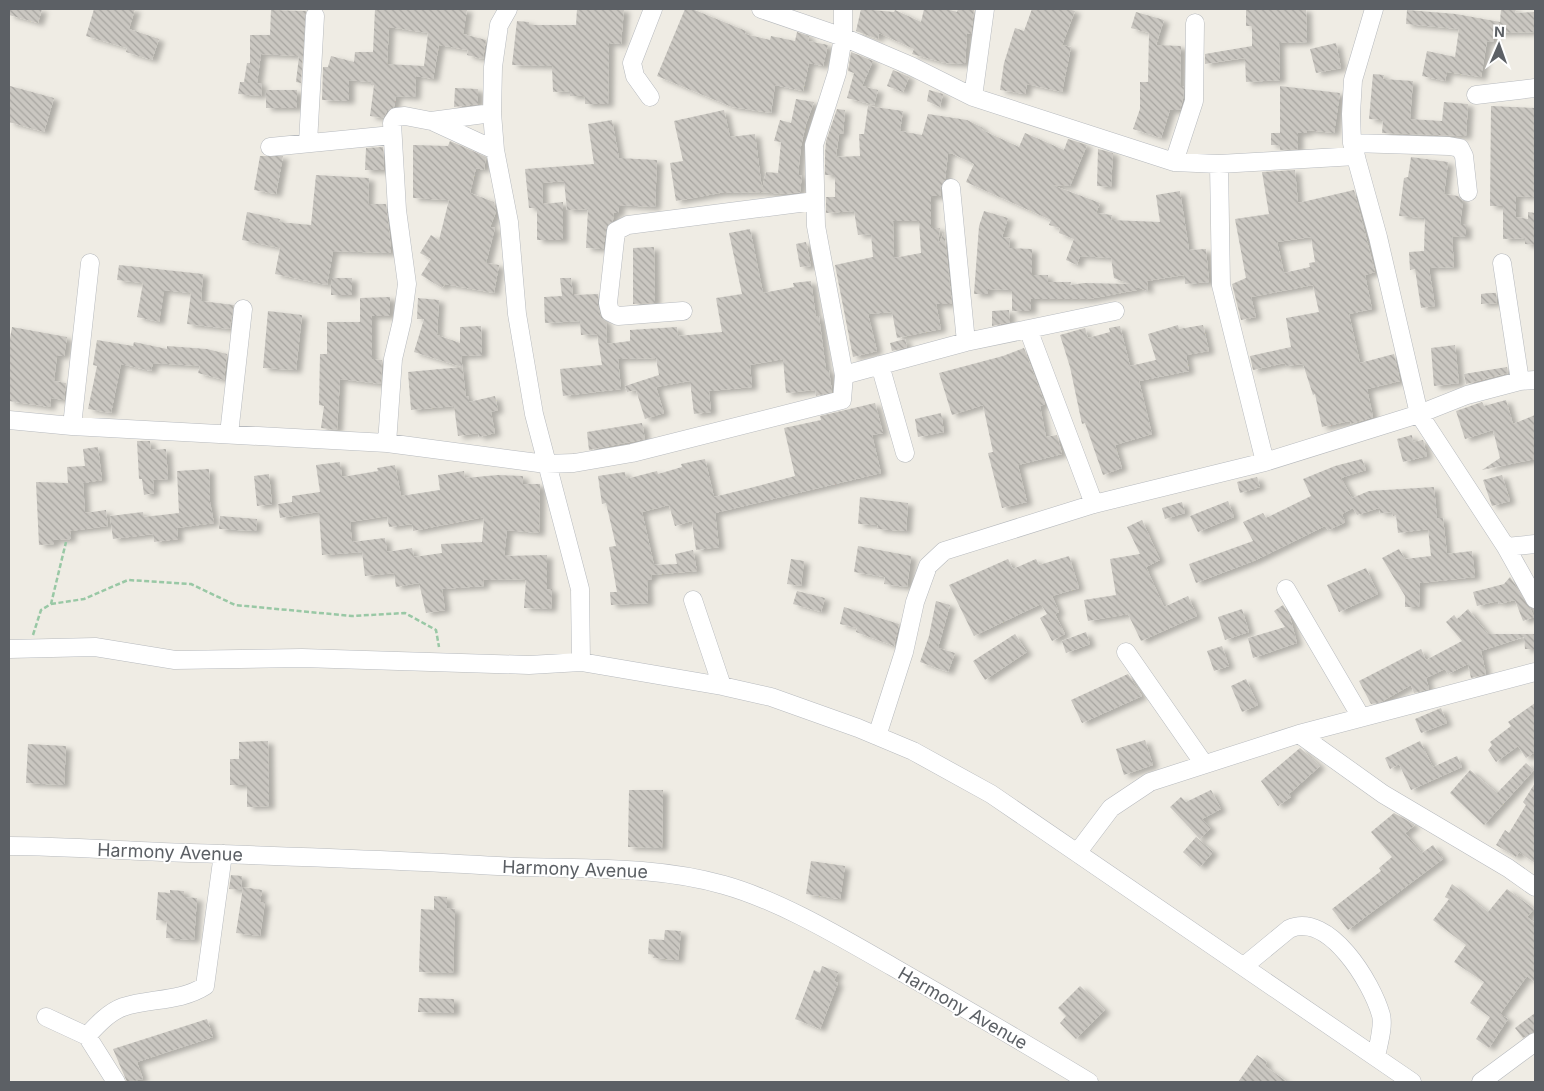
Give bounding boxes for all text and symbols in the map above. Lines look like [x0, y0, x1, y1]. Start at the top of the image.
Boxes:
north arrow [1474, 20, 1524, 70]
text: N [1494, 23, 1505, 40]
street label: Harmony Avenue [97, 839, 243, 865]
street label: Harmony Avenue [502, 856, 648, 882]
street label: Harmony Avenue [895, 962, 1031, 1054]

